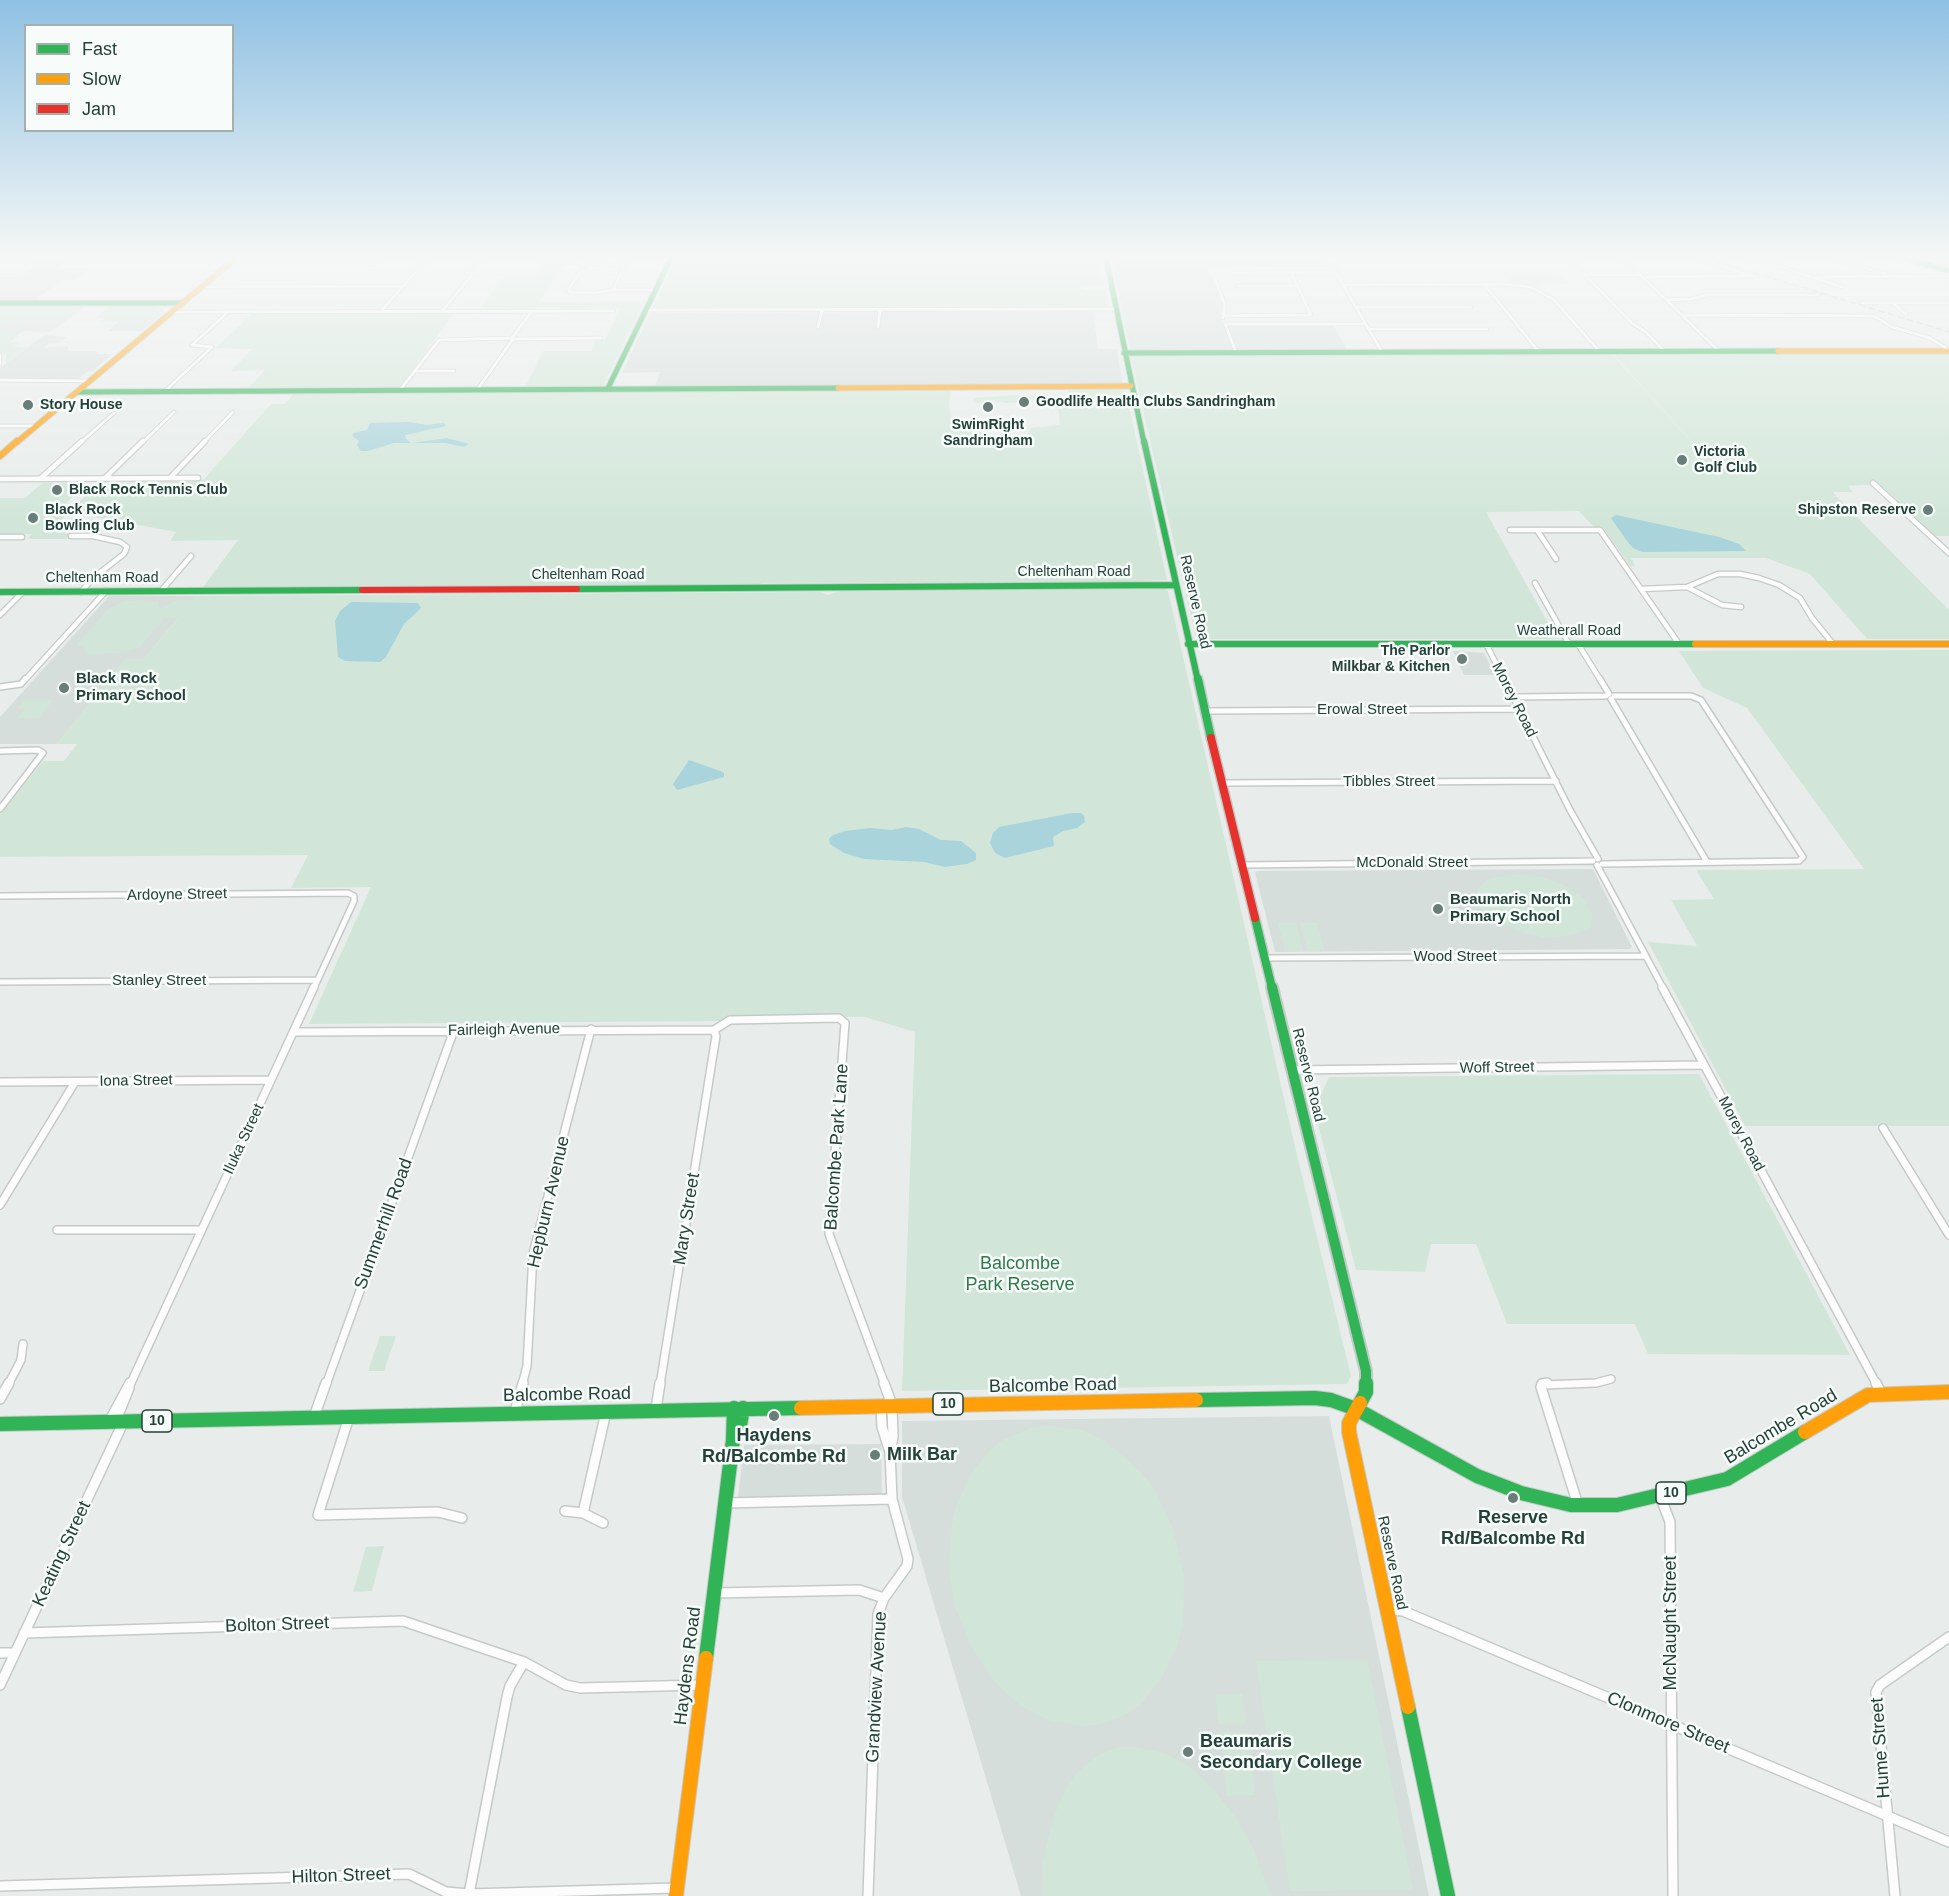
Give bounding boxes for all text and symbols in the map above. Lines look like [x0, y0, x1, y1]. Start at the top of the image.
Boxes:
legend [24, 24, 234, 132]
text: Fast [82, 39, 117, 59]
text: Slow [82, 69, 121, 89]
text: Jam [82, 99, 116, 119]
place label: Goodlife Health Clubs Sandringham [1036, 394, 1276, 410]
marker: Goodlife Health Clubs Sandringham [1017, 395, 1031, 409]
place label: Story House [40, 397, 122, 413]
marker: Story House [21, 398, 35, 412]
marker: SwimRight Sandringham [981, 400, 995, 414]
place label: SwimRight Sandringham [943, 417, 1033, 449]
place label: Victoria Golf Club [1694, 444, 1757, 476]
marker: Victoria Golf Club [1675, 453, 1689, 467]
place label: Black Rock Tennis Club [69, 482, 227, 498]
marker: Black Rock Tennis Club [50, 483, 64, 497]
place label: Black Rock Bowling Club [45, 502, 134, 534]
place label: Shipston Reserve [1798, 502, 1916, 518]
marker: Shipston Reserve [1921, 503, 1935, 517]
marker: Black Rock Bowling Club [26, 511, 40, 525]
street label: Reserve Road [1175, 553, 1215, 651]
street label: Cheltenham Road [1018, 564, 1130, 580]
street label: Cheltenham Road [532, 567, 644, 583]
street label: Cheltenham Road [46, 570, 158, 586]
street label: Weatherall Road [1517, 623, 1621, 639]
place label: The Parlor Milkbar & Kitchen [1332, 643, 1450, 676]
marker: The Parlor Milkbar & Kitchen [1455, 652, 1469, 666]
street label: Morey Road [1487, 660, 1541, 740]
place label: Black Rock Primary School [76, 670, 186, 705]
marker: Black Rock Primary School [57, 681, 71, 695]
street label: Erowal Street [1317, 701, 1407, 719]
street label: Tibbles Street [1343, 773, 1435, 791]
street label: McDonald Street [1356, 854, 1468, 872]
street label: Ardoyne Street [127, 885, 227, 905]
place label: Beaumaris North Primary School [1450, 891, 1571, 926]
marker: Beaumaris North Primary School [1431, 902, 1445, 916]
street label: Wood Street [1413, 948, 1497, 966]
street label: Stanley Street [112, 972, 206, 990]
street label: Fairleigh Avenue [448, 1020, 560, 1040]
street label: Reserve Road [1288, 1026, 1328, 1124]
street label: Woff Street [1460, 1058, 1534, 1078]
street label: Balcombe Park Lane [820, 1063, 854, 1231]
street label: Iona Street [99, 1071, 173, 1091]
street label: Morey Road [1714, 1094, 1768, 1174]
street label: Iluka Street [220, 1101, 268, 1177]
street label: Hepburn Avenue [523, 1134, 575, 1270]
street label: Summerhill Road [350, 1155, 418, 1293]
street label: Mary Street [669, 1171, 705, 1267]
park label: Balcombe Park Reserve [965, 1253, 1075, 1296]
street label: Balcombe Road [989, 1374, 1117, 1398]
street label: Balcombe Road [503, 1383, 631, 1407]
street label: Balcombe Road [1721, 1385, 1841, 1469]
road number: 10 [933, 1393, 963, 1415]
marker: Haydens Rd/Balcombe Rd [767, 1409, 781, 1423]
road number: 10 [142, 1410, 172, 1432]
place label: Haydens Rd/Balcombe Rd [702, 1425, 846, 1468]
place label: Milk Bar [887, 1444, 957, 1466]
marker: Milk Bar [868, 1448, 882, 1462]
road number: 10 [1656, 1482, 1686, 1504]
marker: Reserve Rd/Balcombe Rd [1506, 1491, 1520, 1505]
street label: Keating Street [28, 1498, 96, 1610]
place label: Reserve Rd/Balcombe Rd [1441, 1507, 1585, 1550]
street label: Reserve Road [1373, 1514, 1411, 1612]
street label: McNaught Street [1660, 1555, 1682, 1691]
street label: Haydens Road [670, 1606, 706, 1726]
street label: Grandview Avenue [862, 1611, 892, 1763]
street label: Bolton Street [225, 1612, 329, 1638]
street label: Clonmore Street [1603, 1687, 1733, 1759]
street label: Hume Street [1867, 1697, 1895, 1799]
place label: Beaumaris Secondary College [1200, 1731, 1362, 1774]
marker: Beaumaris Secondary College [1181, 1745, 1195, 1759]
street label: Hilton Street [291, 1863, 391, 1889]

